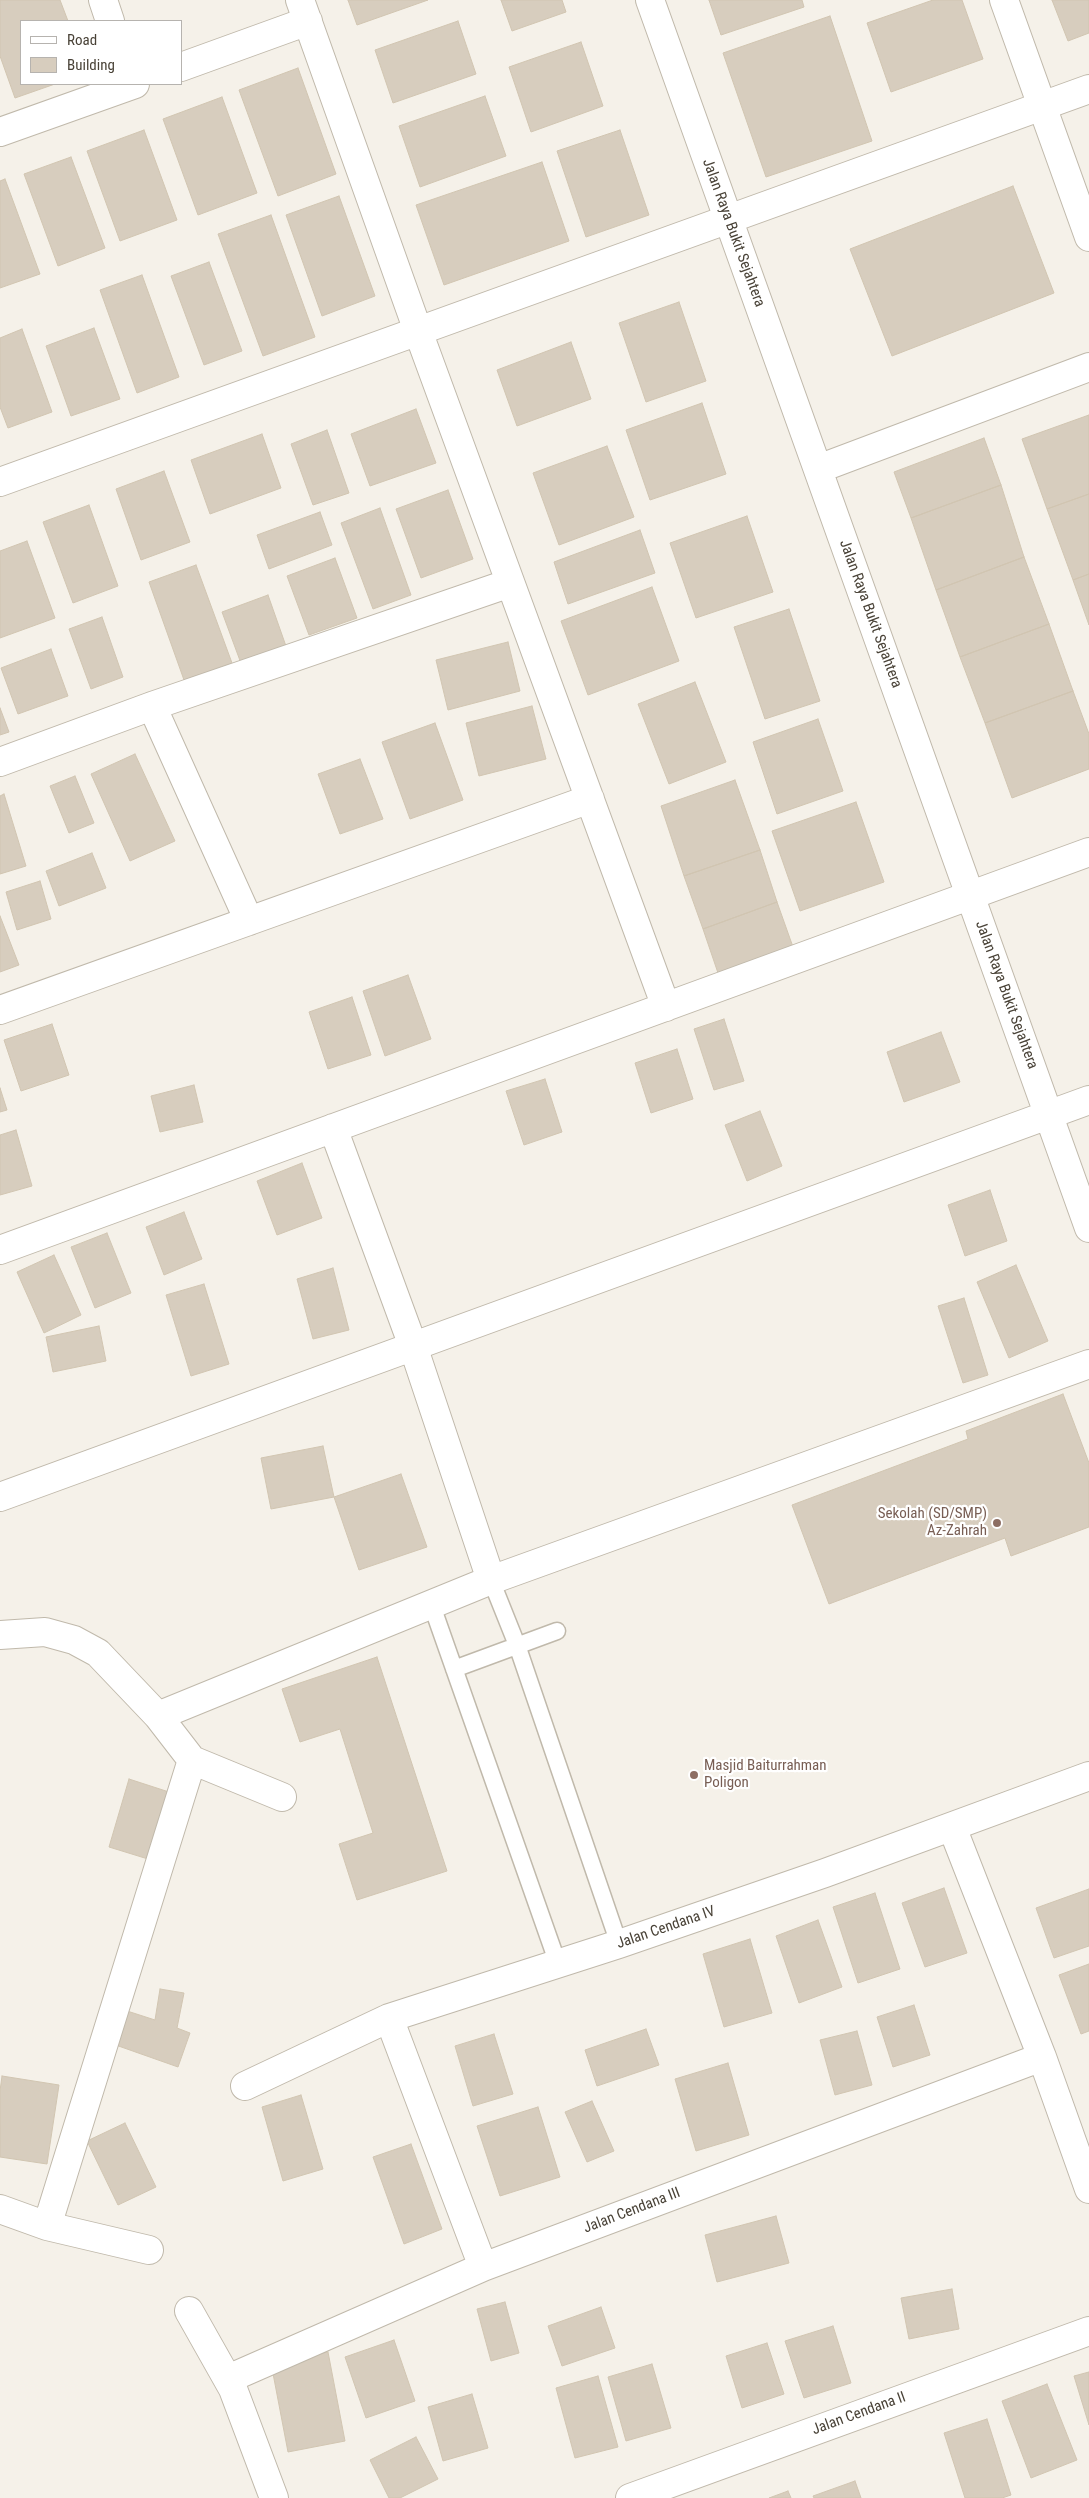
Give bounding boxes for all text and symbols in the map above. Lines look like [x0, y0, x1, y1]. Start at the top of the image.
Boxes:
legend [20, 20, 182, 85]
text: Road [67, 31, 97, 49]
text: Building [67, 56, 115, 74]
street label: Jalan Raya Bukit Sejahtera [698, 156, 768, 310]
street label: Jalan Raya Bukit Sejahtera [835, 537, 905, 691]
street label: Jalan Raya Bukit Sejahtera [971, 918, 1041, 1072]
place label: Sekolah (SD/SMP) Az-Zahrah [878, 1505, 987, 1540]
marker: Sekolah (SD/SMP) Az-Zahrah [991, 1517, 1003, 1529]
place label: Masjid Baiturrahman Poligon [704, 1757, 827, 1792]
marker: Masjid Baiturrahman Poligon [688, 1769, 700, 1781]
street label: Jalan Cendana IV [614, 1903, 718, 1953]
street label: Jalan Cendana III [581, 2184, 683, 2238]
street label: Jalan Cendana II [810, 2389, 908, 2439]

